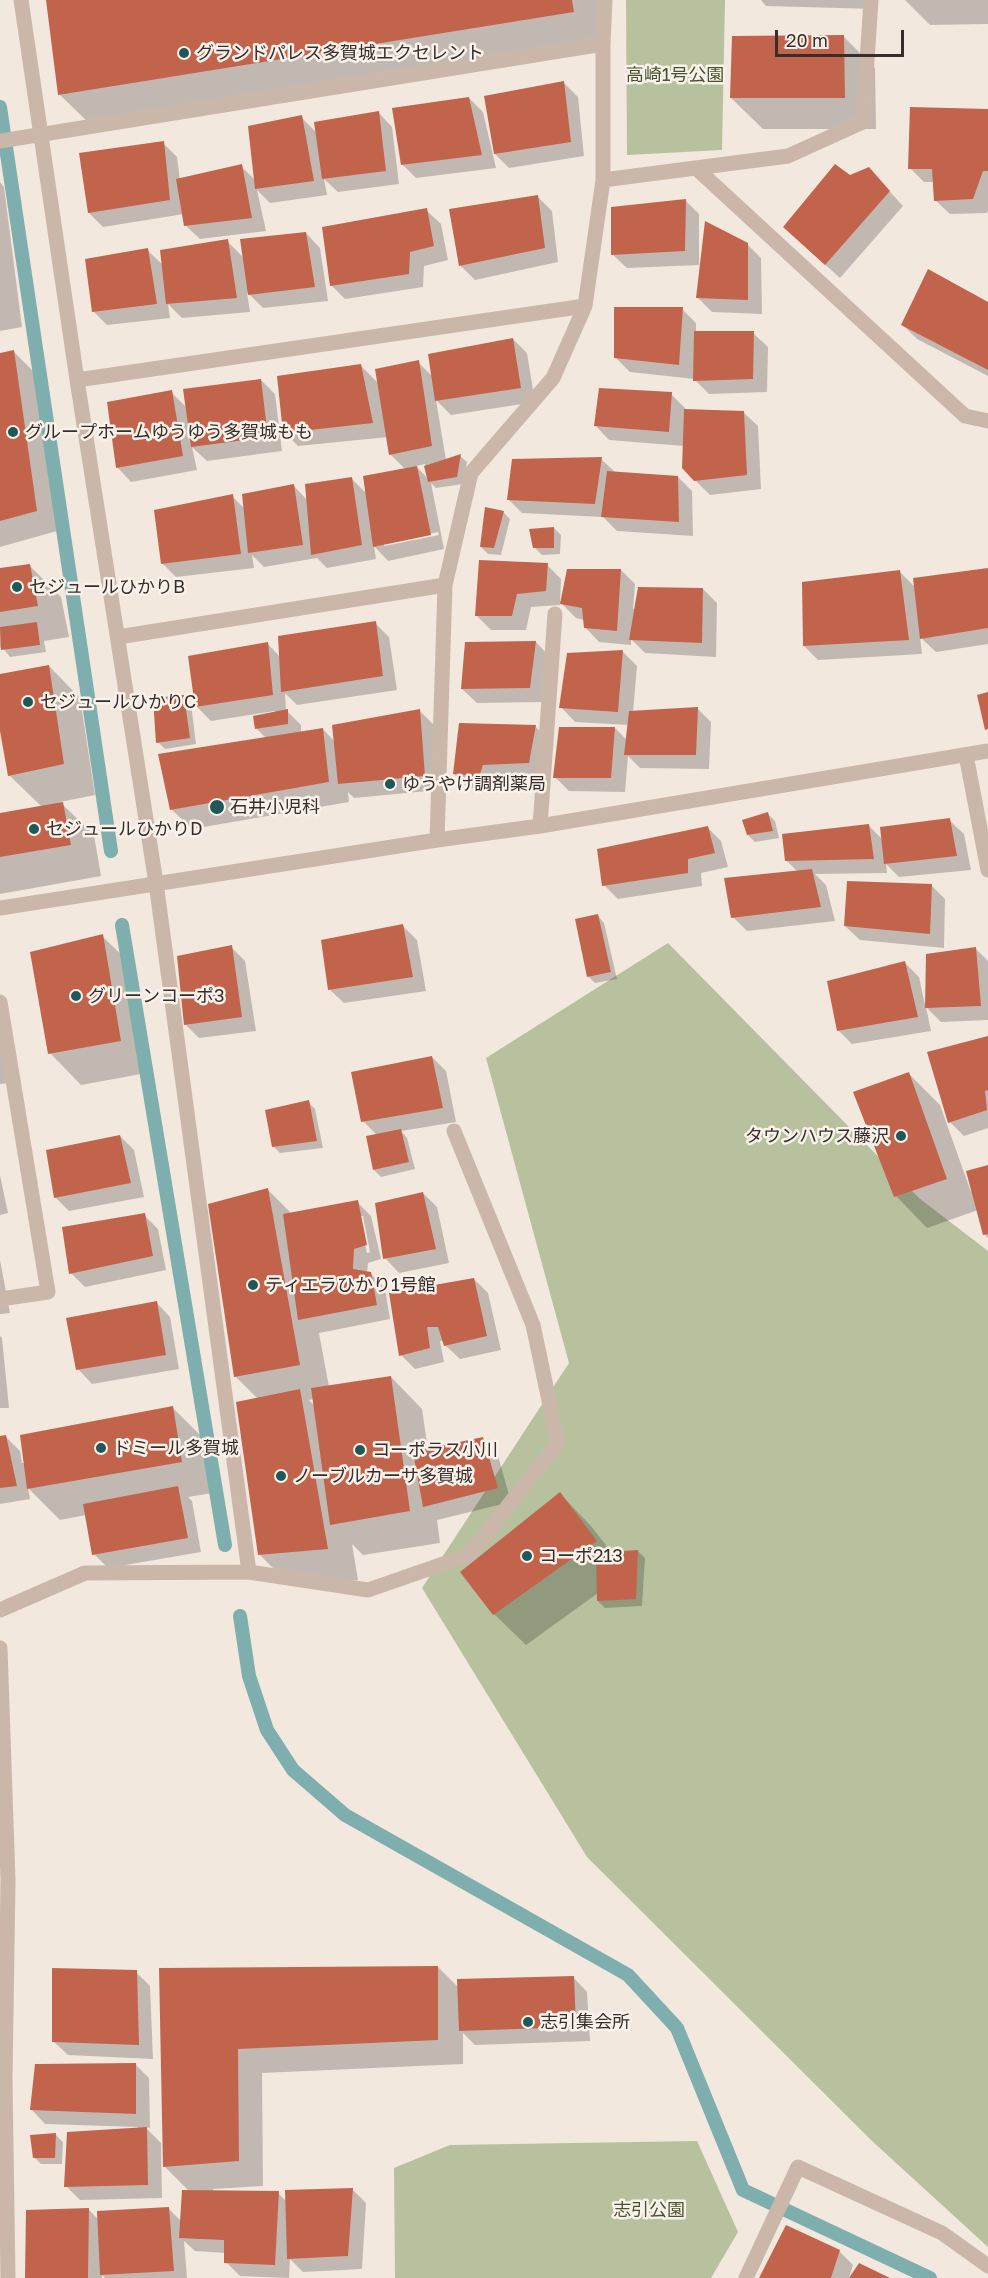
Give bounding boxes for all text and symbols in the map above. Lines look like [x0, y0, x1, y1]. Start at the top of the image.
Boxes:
scale bar [778, 18, 907, 56]
text: 20 m [786, 29, 828, 51]
place label: グランドパレス多賀城エクセレント [196, 42, 484, 64]
marker: グランドパレス多賀城エクセレント [177, 46, 191, 60]
park label: 高崎1号公園 [626, 64, 724, 86]
place label: グループホームゆうゆう多賀城もも [25, 421, 313, 443]
marker: グループホームゆうゆう多賀城もも [6, 425, 20, 439]
place label: セジュールひかりB [29, 576, 185, 598]
marker: セジュールひかりB [10, 580, 24, 594]
place label: セジュールひかりC [40, 691, 196, 713]
marker: セジュールひかりC [21, 695, 35, 709]
place label: ゆうやけ調剤薬局 [402, 773, 546, 795]
marker: ゆうやけ調剤薬局 [383, 777, 397, 791]
place label: 石井小児科 [230, 796, 320, 818]
marker: 石井小児科 [208, 798, 226, 816]
place label: セジュールひかりD [46, 818, 203, 840]
marker: セジュールひかりD [27, 822, 41, 836]
place label: グリーンコーポ3 [88, 985, 225, 1007]
marker: グリーンコーポ3 [69, 989, 83, 1003]
place label: タウンハウス藤沢 [745, 1125, 889, 1147]
marker: タウンハウス藤沢 [894, 1129, 908, 1143]
place label: ティエラひかり1号館 [265, 1274, 436, 1296]
marker: ティエラひかり1号館 [246, 1278, 260, 1292]
place label: ドミール多賀城 [113, 1437, 239, 1459]
place label: コーポラス小川 [372, 1439, 498, 1461]
marker: ドミール多賀城 [94, 1441, 108, 1455]
marker: コーポラス小川 [353, 1443, 367, 1457]
place label: ノーブルカーサ多賀城 [293, 1465, 473, 1487]
marker: ノーブルカーサ多賀城 [274, 1469, 288, 1483]
place label: コーポ213 [539, 1545, 623, 1567]
marker: コーポ213 [520, 1549, 534, 1563]
place label: 志引集会所 [540, 2011, 630, 2033]
marker: 志引集会所 [521, 2015, 535, 2029]
park label: 志引公園 [613, 2199, 685, 2221]

